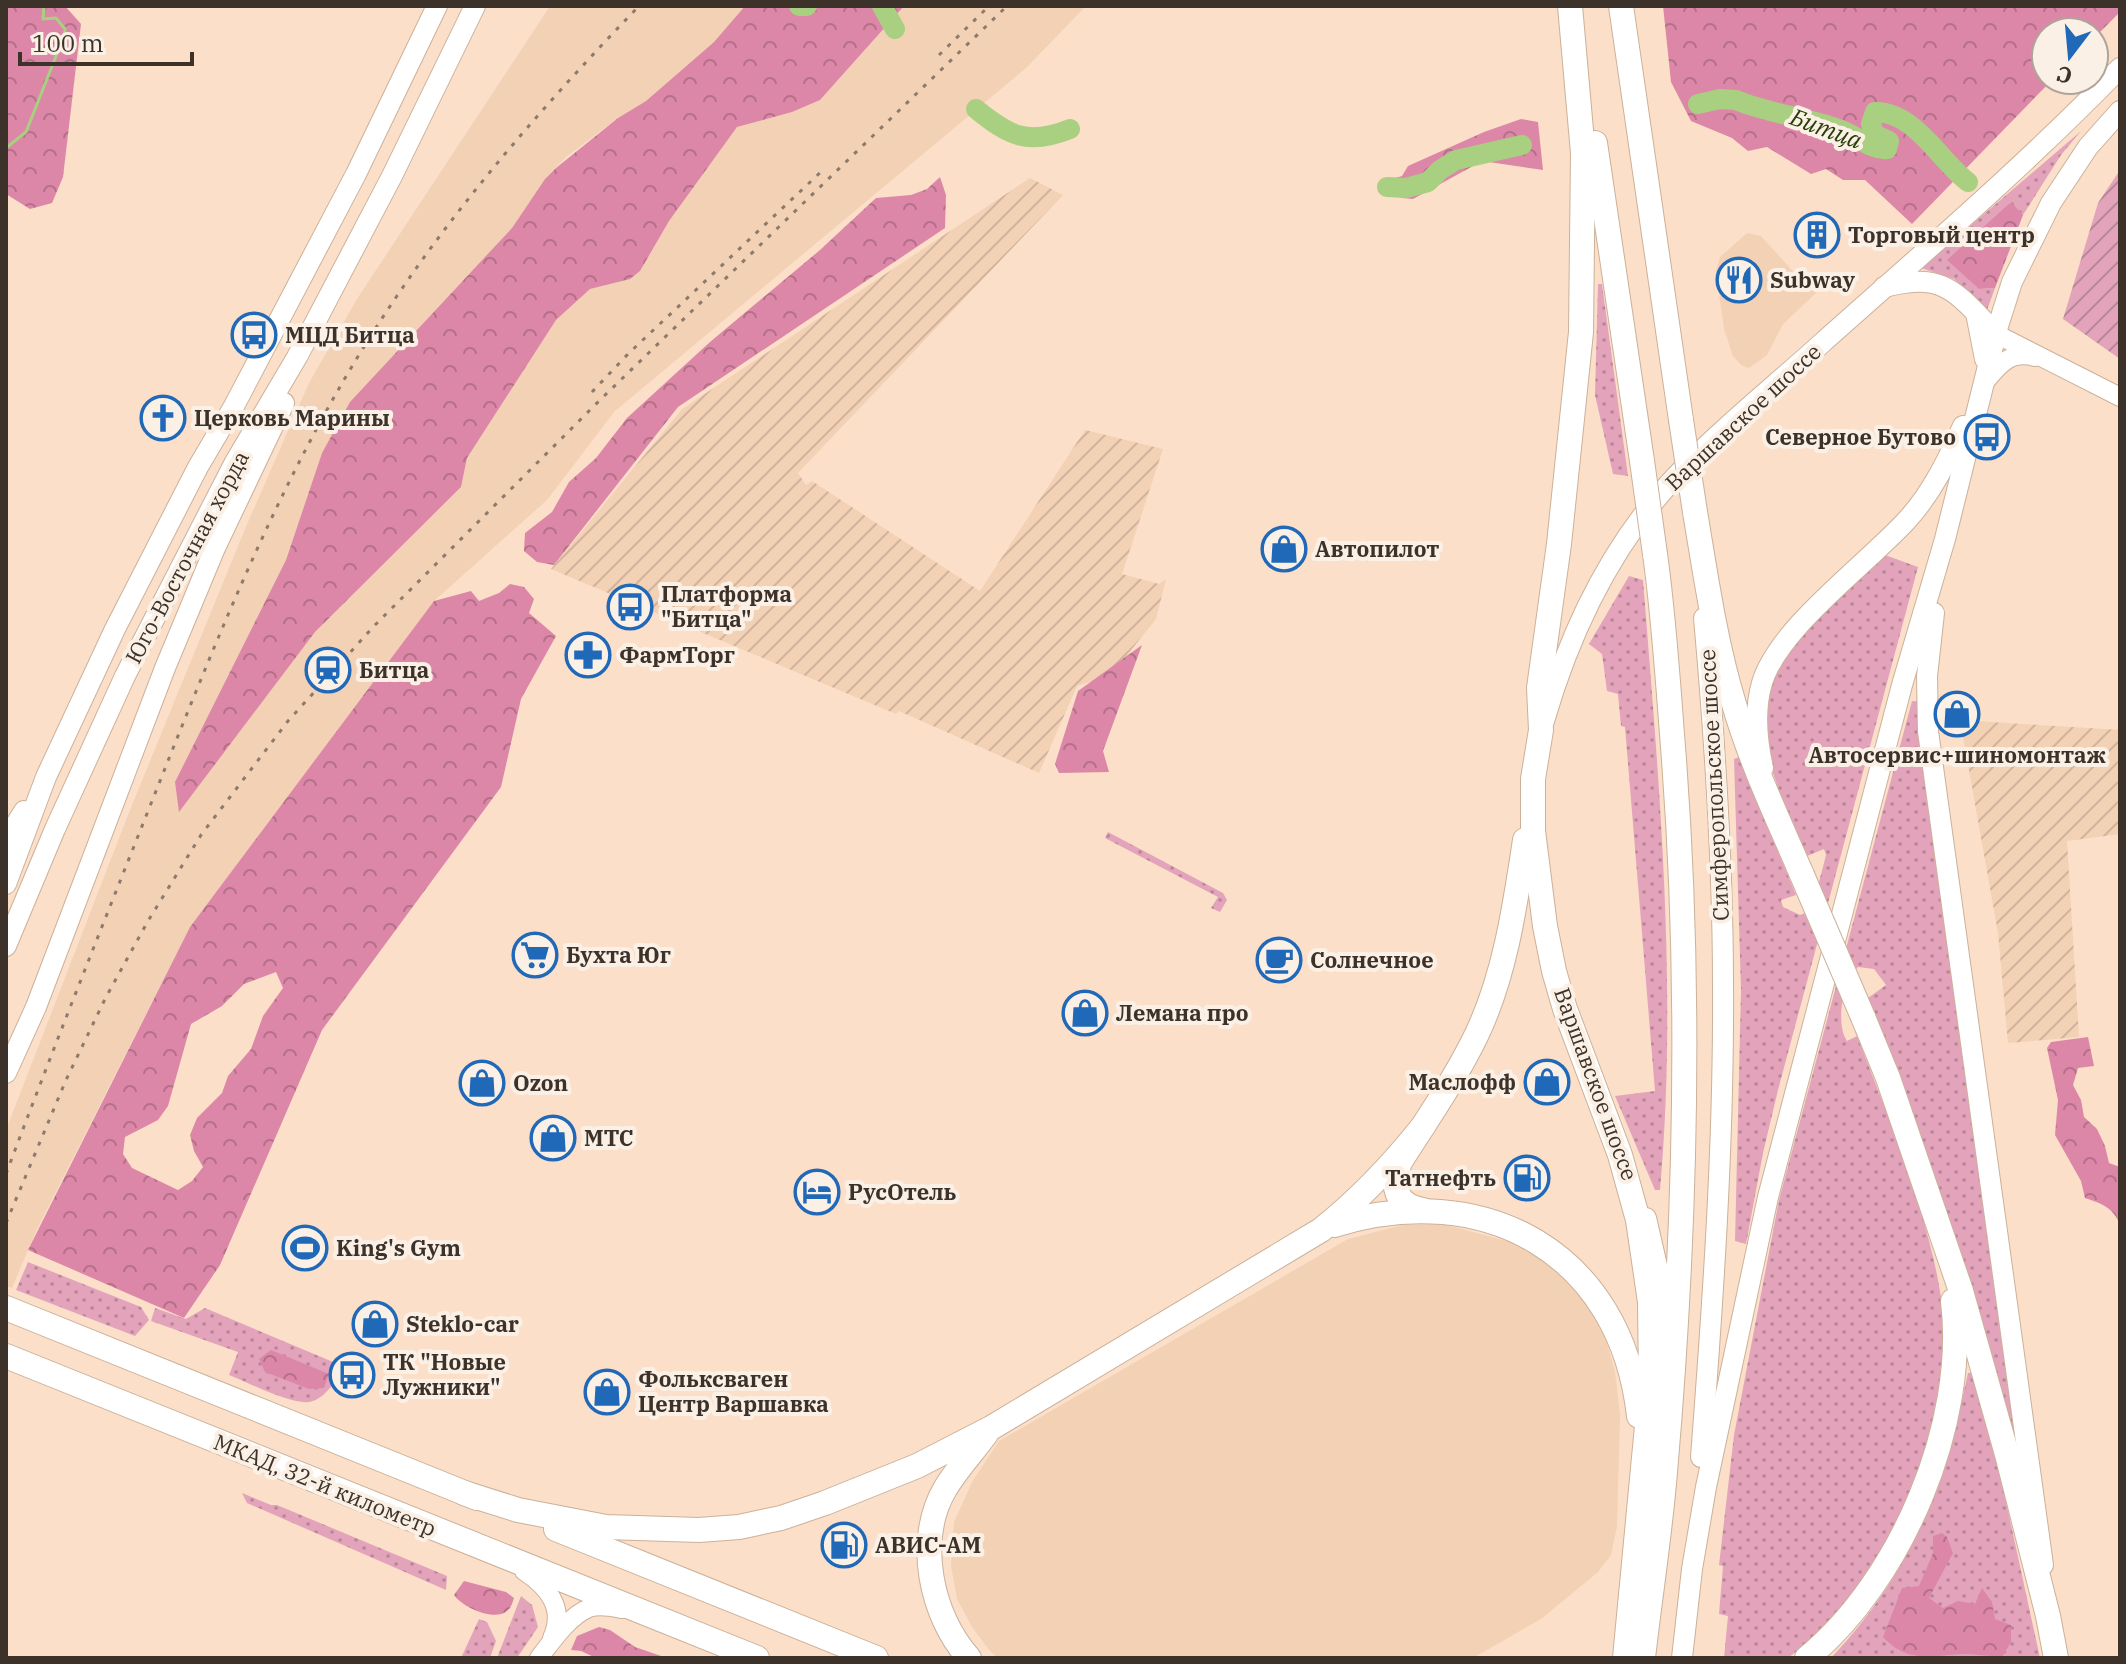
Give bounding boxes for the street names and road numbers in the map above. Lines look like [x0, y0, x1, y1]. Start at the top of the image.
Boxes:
street label: Варшавское шоссе [1658, 337, 1827, 497]
street label: Юго-Восточная хорда [118, 445, 255, 668]
street label: Симферопольское шоссе [1692, 648, 1735, 922]
street label: Варшавское шоссе [1548, 983, 1645, 1184]
street label: МКАД, 32-й километр [210, 1427, 441, 1542]

